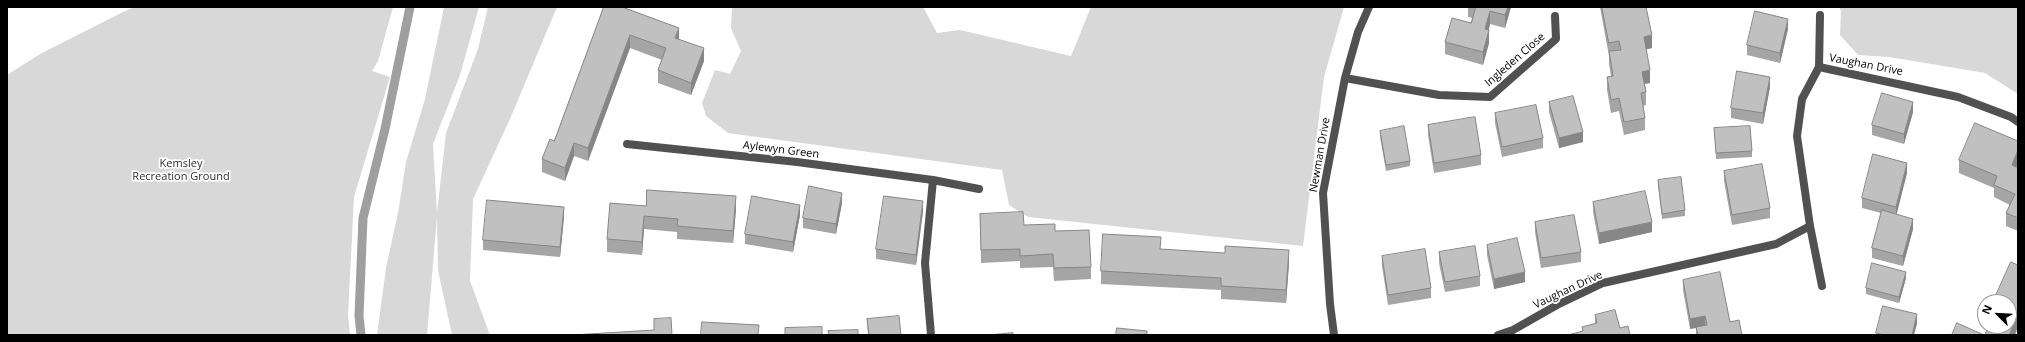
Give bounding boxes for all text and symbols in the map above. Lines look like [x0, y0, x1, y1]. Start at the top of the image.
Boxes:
street label: Ingleden Close [1482, 30, 1548, 90]
street label: Vaughan Drive [1828, 51, 1904, 79]
street label: Newman Drive [1307, 117, 1333, 193]
street label: Aylewyn Green [742, 139, 820, 161]
park label: Kemsley Recreation Ground [132, 157, 230, 183]
street label: Vaughan Drive [1531, 268, 1605, 312]
north arrow [1977, 294, 2017, 334]
text: N [1978, 302, 1995, 316]

